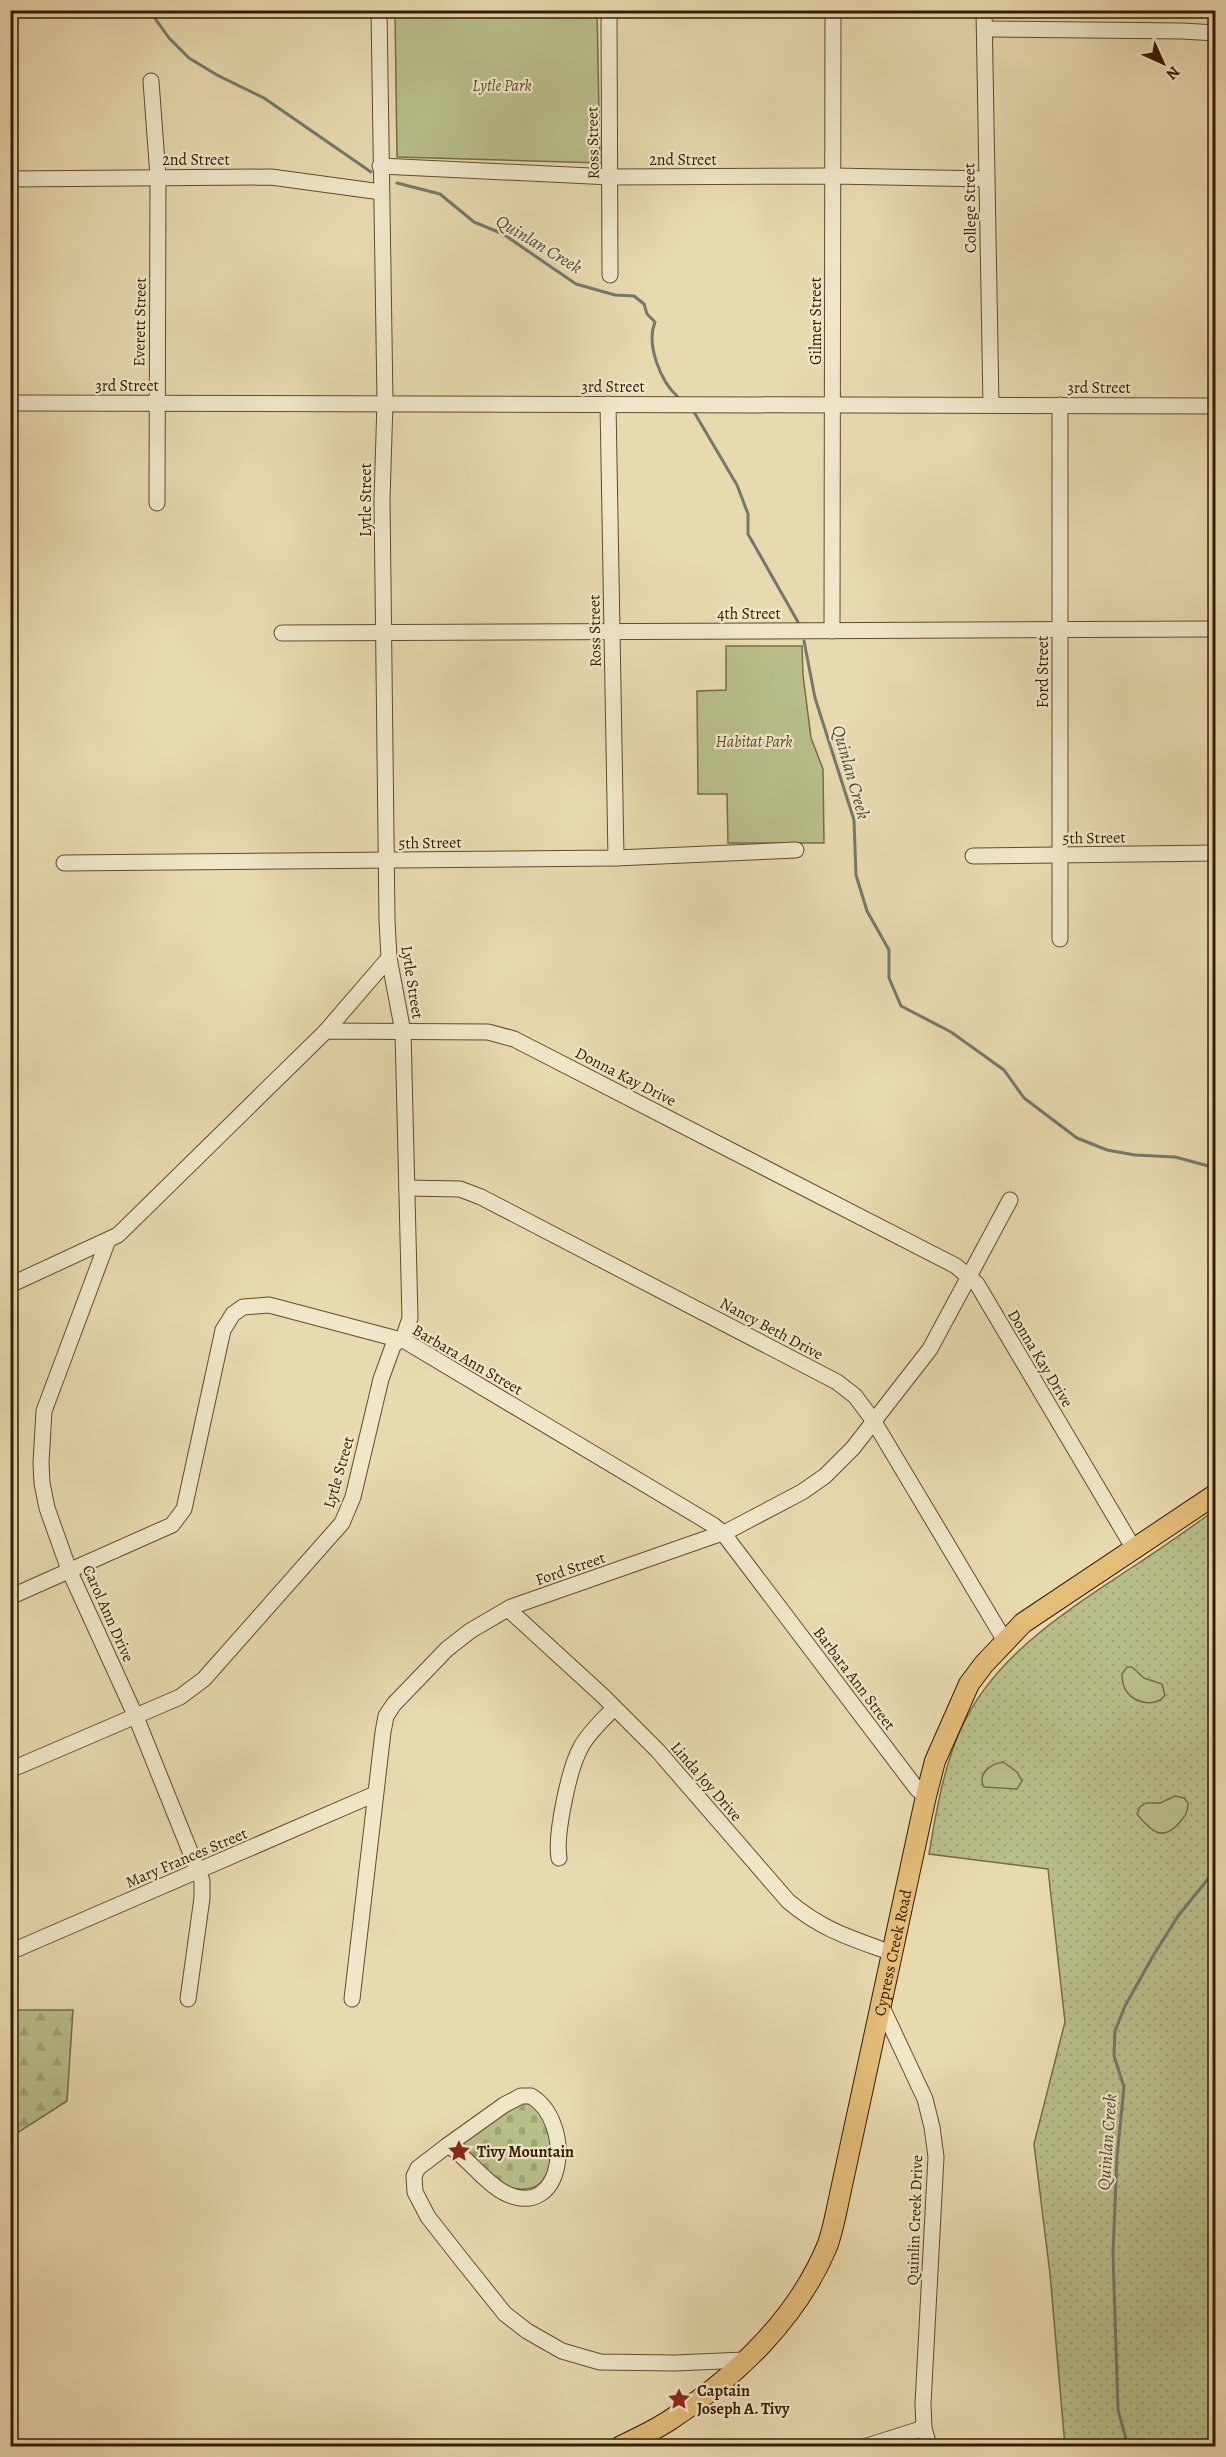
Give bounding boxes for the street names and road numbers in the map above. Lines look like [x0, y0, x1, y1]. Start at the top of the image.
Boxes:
street label: Ross Street [581, 106, 605, 179]
street label: 2nd Street [162, 149, 230, 171]
street label: 2nd Street [649, 149, 717, 171]
street label: College Street [958, 163, 982, 253]
street label: Everett Street [128, 277, 152, 367]
street label: Gilmer Street [805, 277, 827, 365]
street label: 3rd Street [95, 375, 159, 397]
street label: 3rd Street [581, 376, 645, 398]
street label: 3rd Street [1067, 377, 1131, 399]
street label: Lytle Street [355, 463, 377, 537]
street label: Ross Street [583, 594, 607, 667]
street label: 4th Street [717, 603, 781, 625]
street label: Ford Street [1032, 636, 1054, 708]
street label: 5th Street [1062, 826, 1126, 850]
street label: 5th Street [398, 831, 462, 855]
street label: Lytle Street [395, 944, 429, 1020]
street label: Donna Kay Drive [571, 1042, 680, 1112]
street label: Nancy Beth Drive [716, 1292, 827, 1365]
street label: Donna Kay Drive [1002, 1305, 1078, 1412]
street label: Barbara Ann Street [408, 1319, 527, 1400]
street label: Lytle Street [318, 1434, 360, 1511]
street label: Ford Street [532, 1547, 608, 1591]
street label: Carol Ann Drive [77, 1561, 139, 1665]
street label: Barbara Ann Street [808, 1622, 900, 1735]
street label: Linda Joy Drive [665, 1737, 747, 1826]
street label: Mary Frances Street [122, 1822, 251, 1893]
street label: Cypress Creek Road [869, 1887, 918, 2018]
street label: Quinlin Creek Drive [902, 2154, 928, 2286]

